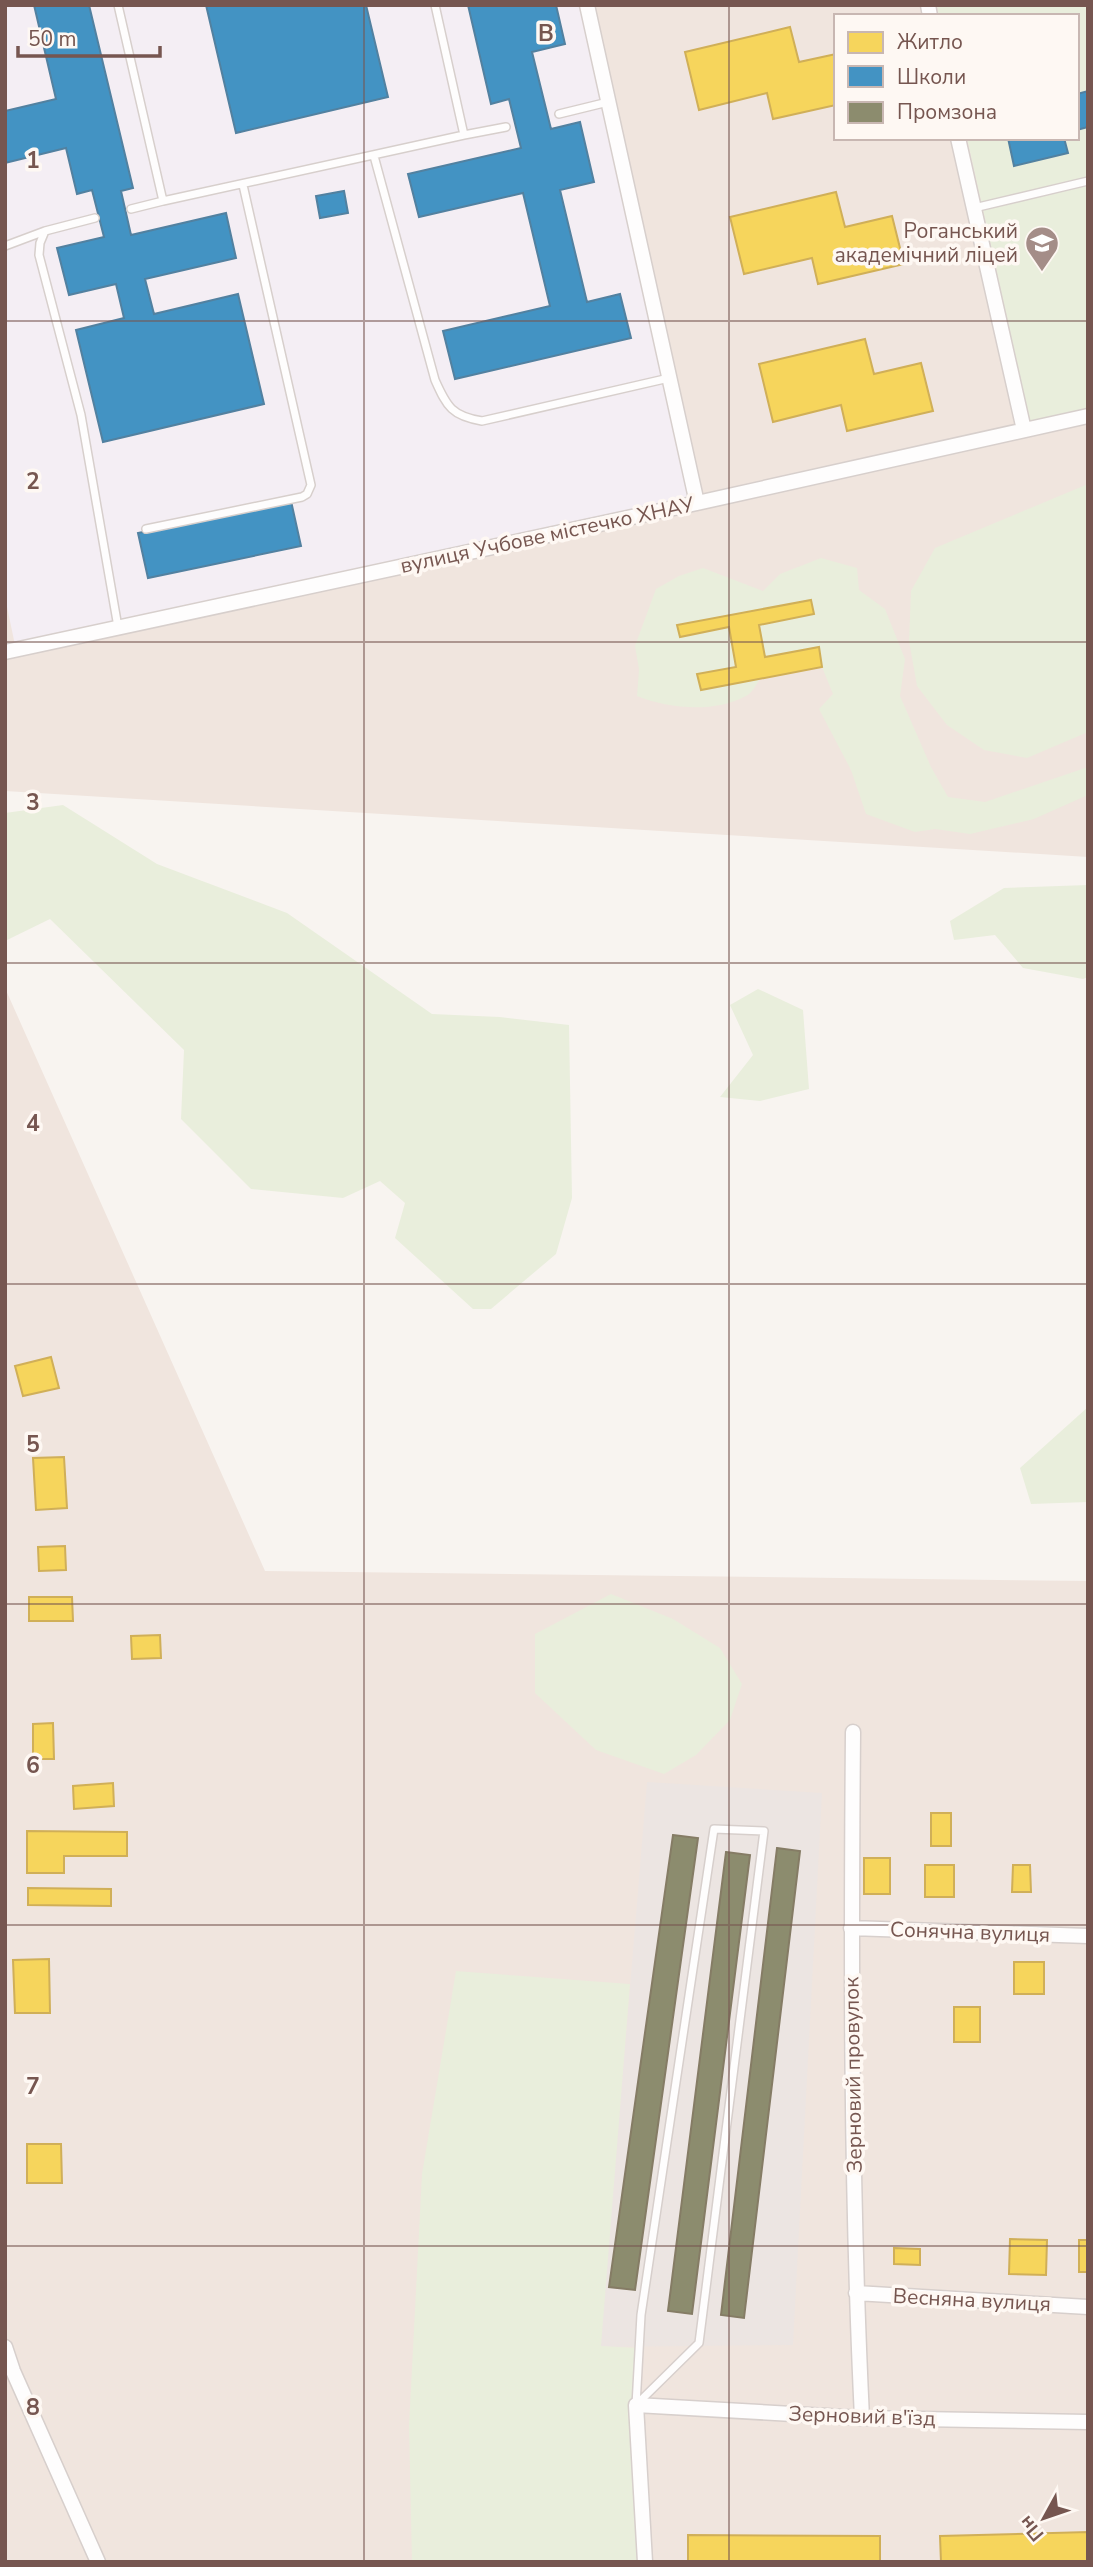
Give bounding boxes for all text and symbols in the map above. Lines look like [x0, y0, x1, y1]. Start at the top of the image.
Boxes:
scale bar [18, 14, 159, 58]
legend [834, 14, 1079, 140]
text: B [538, 18, 554, 49]
text: 50 m [28, 25, 77, 53]
text: Житло [897, 28, 963, 56]
text: Школи [897, 63, 966, 91]
text: Промзона [897, 98, 997, 126]
text: 1 [26, 145, 40, 176]
place label: Роганський академічний ліцей [834, 217, 1018, 269]
school or university icon: Роганський академічний ліцей [1023, 224, 1061, 273]
text: 2 [26, 466, 40, 497]
street label: вулиця Учбове містечко ХНАУ [398, 490, 697, 580]
text: 3 [26, 787, 40, 818]
text: 4 [26, 1108, 40, 1139]
text: 5 [26, 1429, 40, 1460]
text: 6 [26, 1750, 40, 1781]
street label: Сонячна вулиця [889, 1915, 1051, 1949]
street label: Зерновий провулок [837, 1976, 869, 2173]
text: 7 [26, 2071, 40, 2102]
street label: Весняна вулиця [892, 2282, 1052, 2318]
text: 8 [26, 2392, 40, 2423]
street label: Зерновий в'їзд [788, 2399, 936, 2433]
north arrow [1009, 2483, 1079, 2553]
text: Пн [1013, 2510, 1050, 2547]

